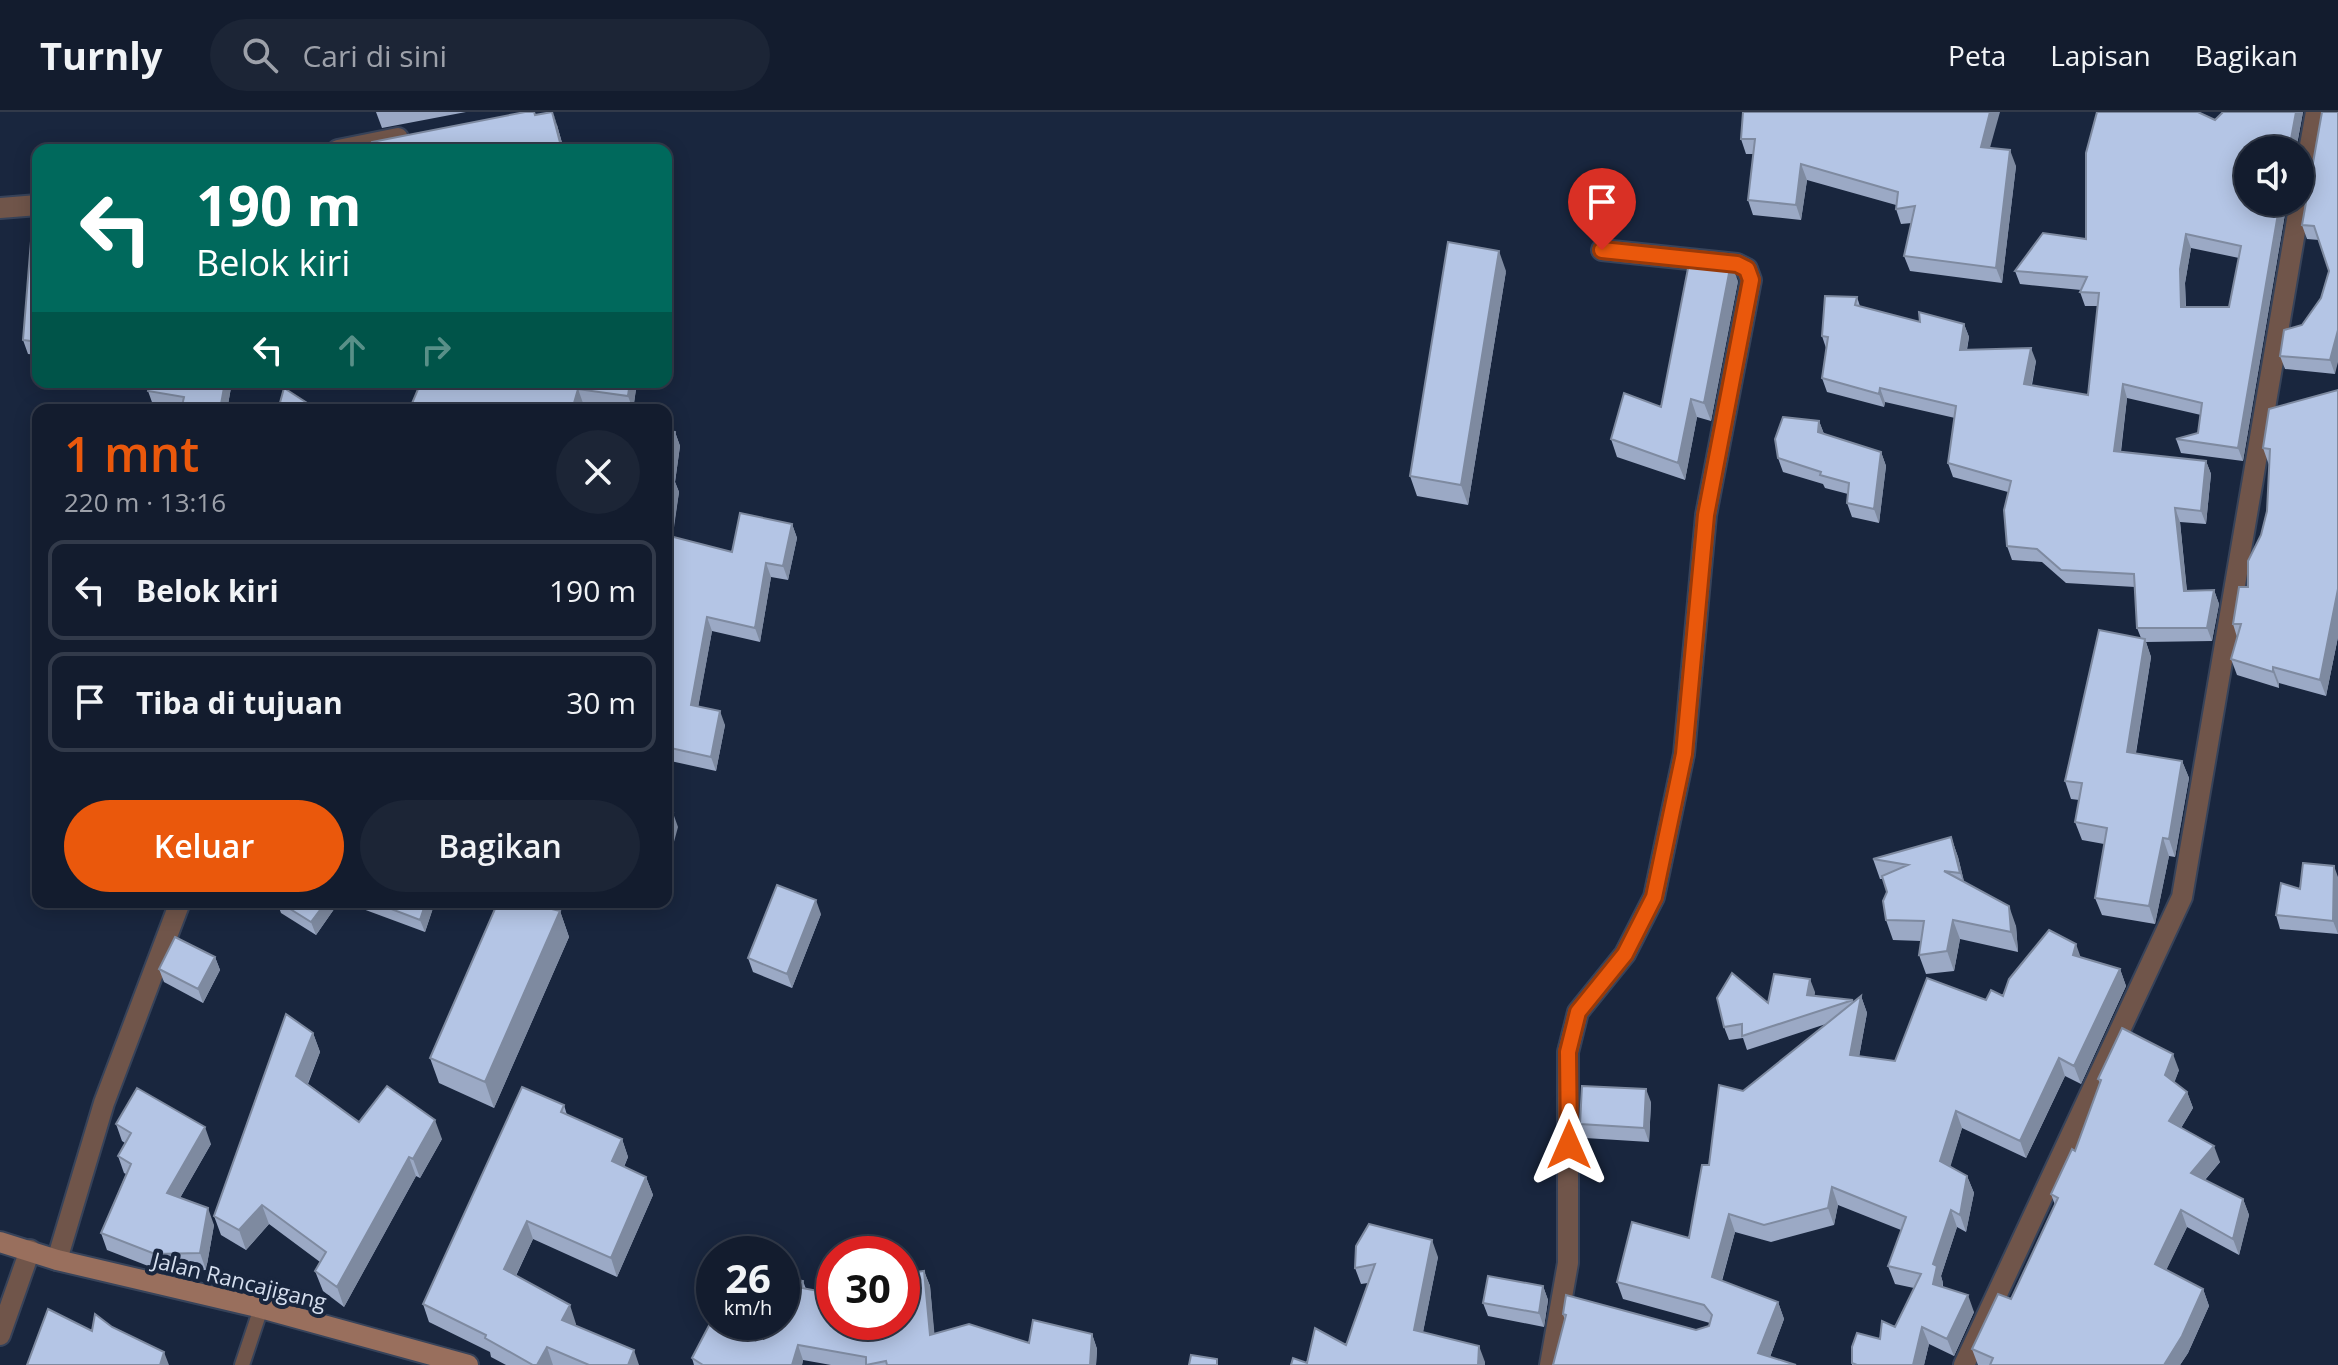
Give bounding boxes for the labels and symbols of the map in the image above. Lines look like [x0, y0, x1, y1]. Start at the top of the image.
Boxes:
pin [1568, 168, 1636, 250]
position arrow [1527, 1103, 1611, 1187]
speed limit sign: 30 [816, 1236, 920, 1340]
street label: Jalan Rancajigang [148, 1243, 330, 1316]

